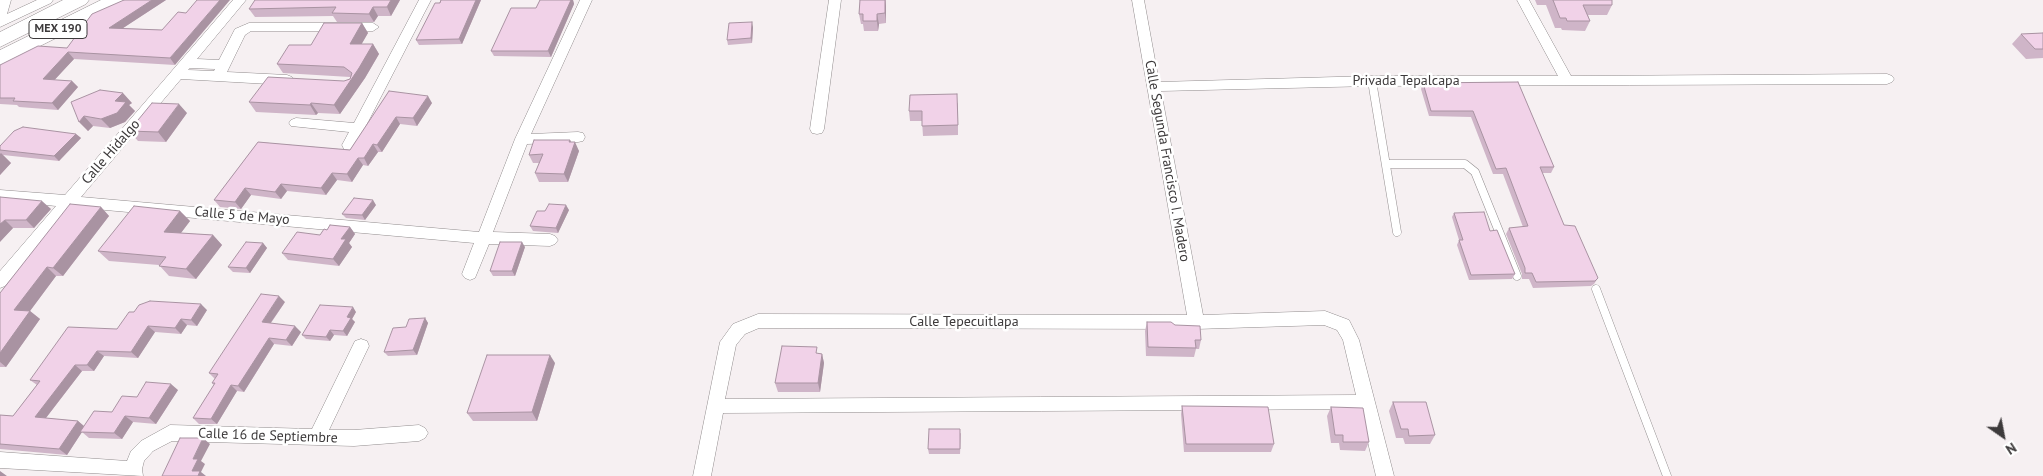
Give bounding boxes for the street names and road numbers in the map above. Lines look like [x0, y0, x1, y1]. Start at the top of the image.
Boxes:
road number: MEX 190 [29, 20, 87, 38]
street label: Calle Segunda Francisco I. Madero [1141, 59, 1193, 263]
street label: Privada Tepalcapa [1352, 73, 1460, 89]
street label: Calle Hidalgo [78, 116, 144, 188]
street label: Calle 5 de Mayo [194, 203, 290, 229]
street label: Calle Tepecuitlapa [909, 314, 1019, 330]
street label: Calle 16 de Septiembre [198, 425, 338, 447]

